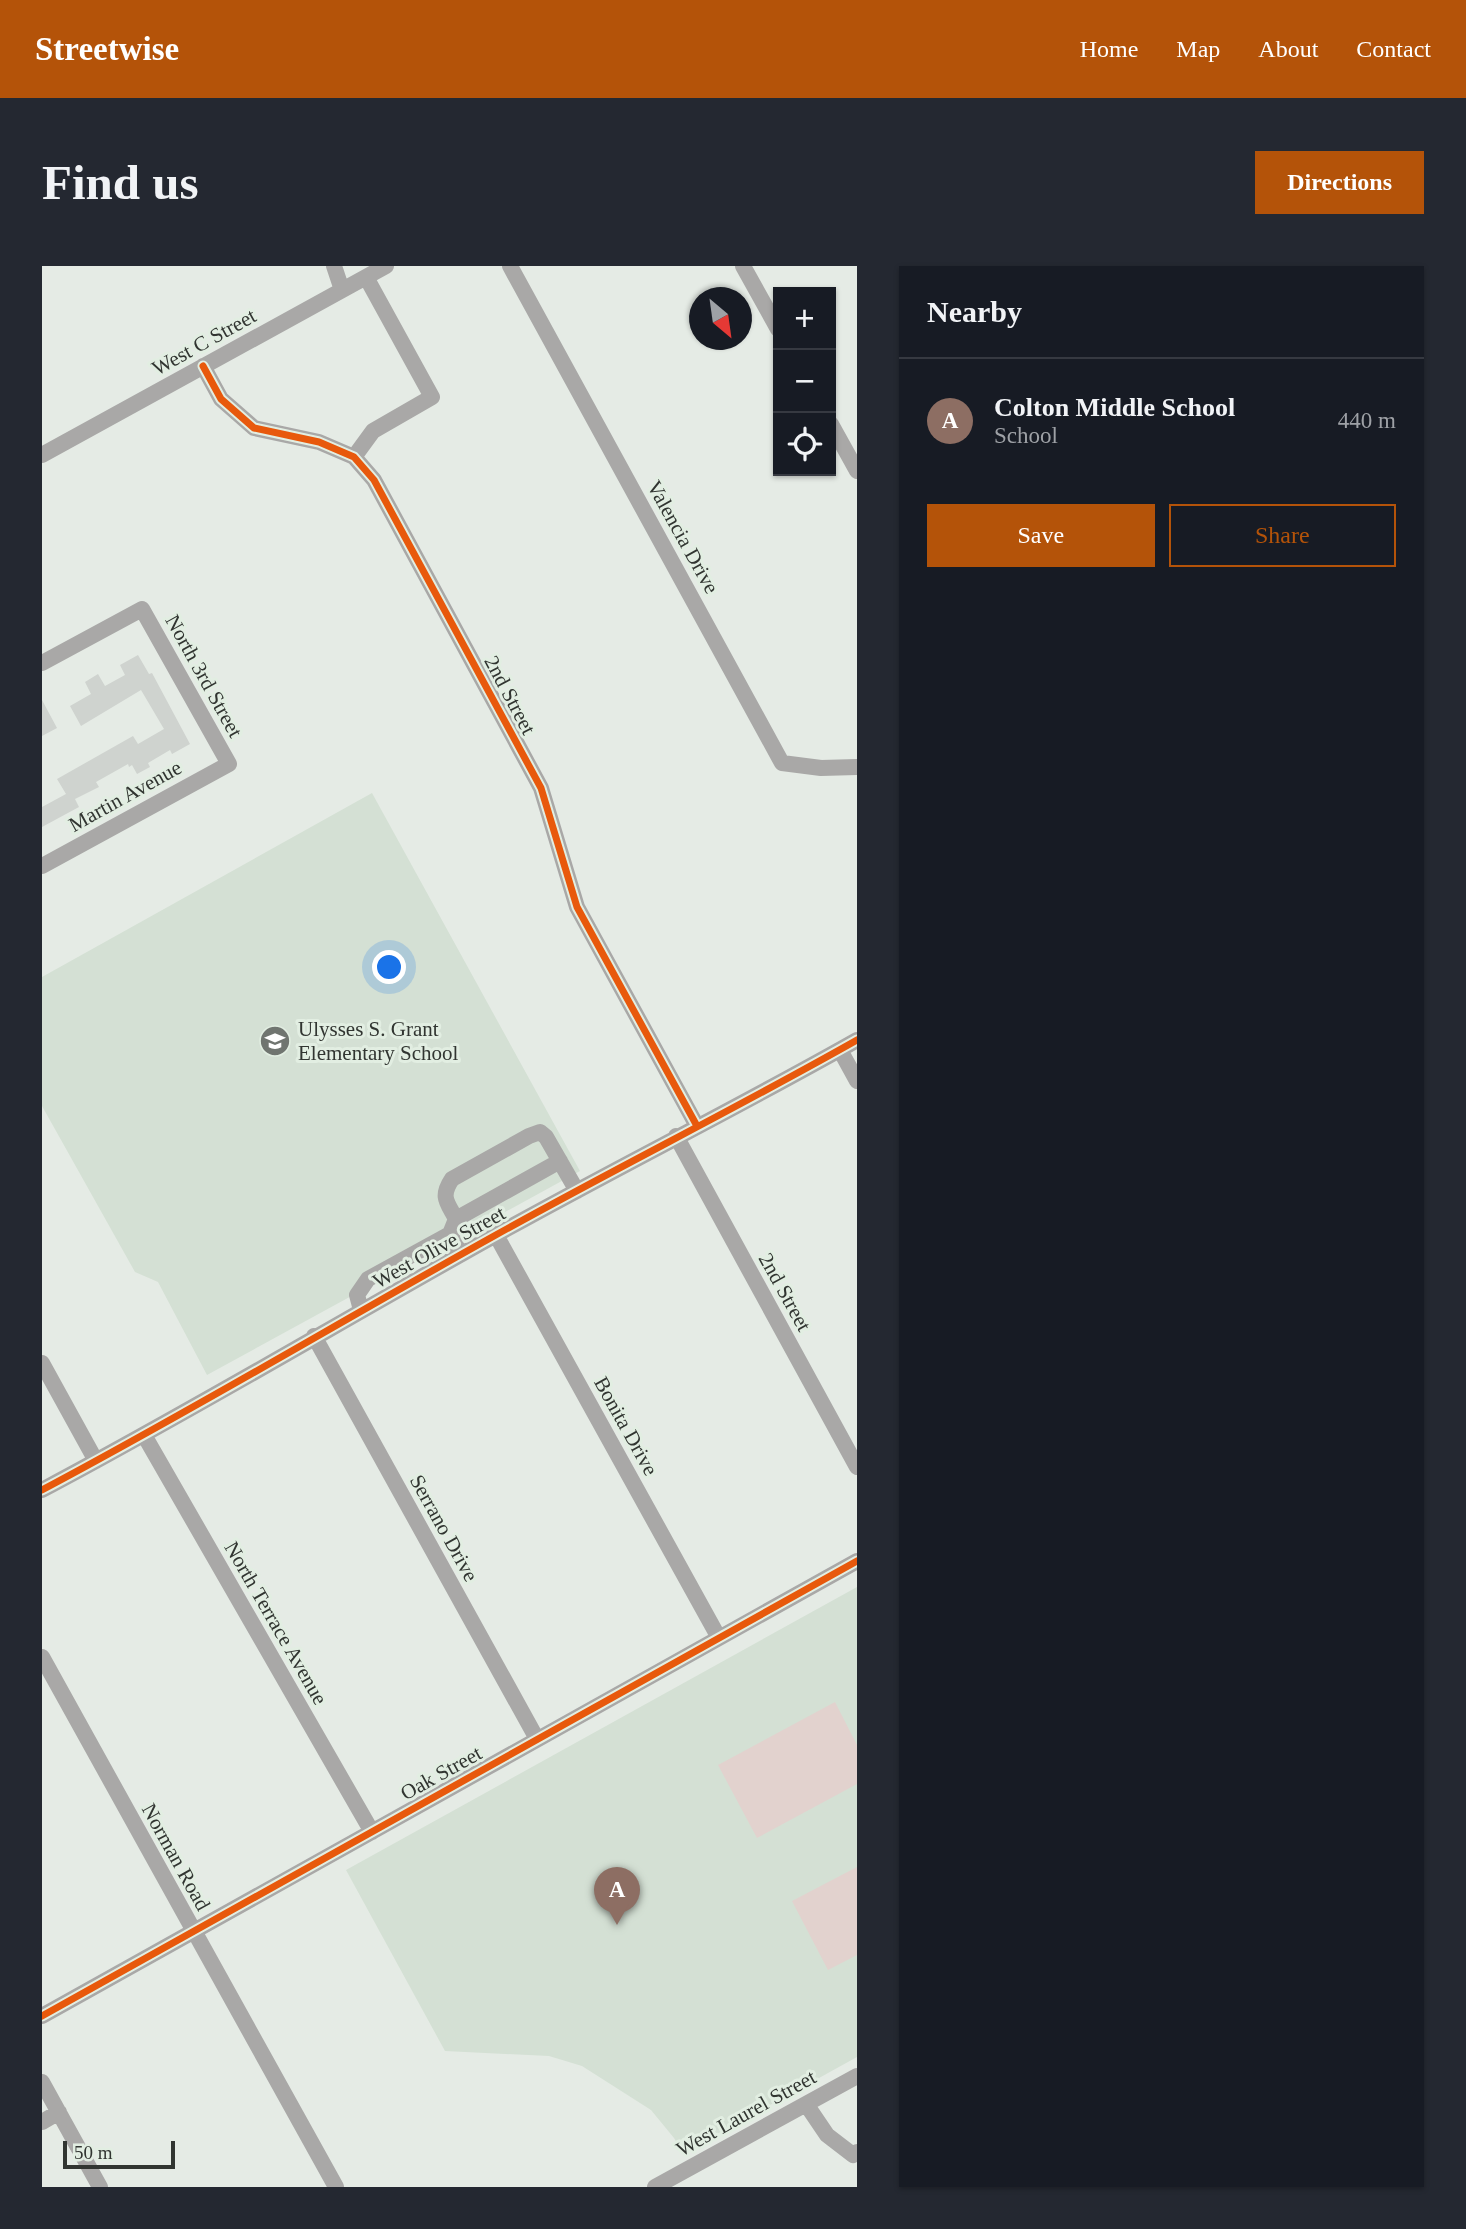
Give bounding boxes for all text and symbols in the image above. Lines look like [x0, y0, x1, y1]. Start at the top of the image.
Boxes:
text: Streetwise [35, 31, 179, 67]
text: Home [1080, 36, 1138, 62]
text: Map [1176, 36, 1220, 62]
text: About [1258, 36, 1318, 62]
text: Contact [1356, 36, 1431, 62]
button: Directions [1255, 151, 1424, 214]
text: Find us [42, 155, 199, 210]
north arrow [689, 287, 752, 350]
map controls [773, 287, 836, 476]
button: + [773, 287, 836, 350]
text: Nearby [927, 295, 1022, 328]
street label: West C Street [148, 304, 260, 380]
button: − [773, 350, 836, 413]
text: Colton Middle School [994, 393, 1235, 422]
text: A [942, 408, 958, 433]
text: 440 m [1338, 408, 1396, 433]
button: locate [773, 413, 836, 476]
text: School [994, 423, 1058, 448]
street label: Valencia Drive [642, 476, 724, 598]
button: Save [927, 504, 1155, 567]
button: Share [1169, 504, 1396, 567]
street label: North 3rd Street [160, 610, 248, 742]
street label: 2nd Street [479, 652, 541, 739]
street label: Martin Avenue [65, 755, 185, 837]
your location [372, 950, 406, 984]
place label: Ulysses S. Grant Elementary School [298, 1017, 459, 1065]
school or university icon: Ulysses S. Grant Elementary School [258, 1024, 292, 1058]
street label: West Olive Street [369, 1201, 510, 1293]
street label: 2nd Street [754, 1249, 816, 1335]
street label: Bonita Drive [589, 1372, 663, 1480]
street label: Serrano Drive [405, 1470, 483, 1586]
street label: North Terrace Avenue [220, 1537, 332, 1709]
street label: Oak Street [396, 1741, 486, 1805]
street label: Norman Road [137, 1799, 215, 1915]
pin: A [594, 1867, 640, 1925]
street label: West Laurel Street [672, 2065, 820, 2161]
scale bar [63, 2138, 175, 2170]
text: 50 m [74, 2142, 113, 2163]

